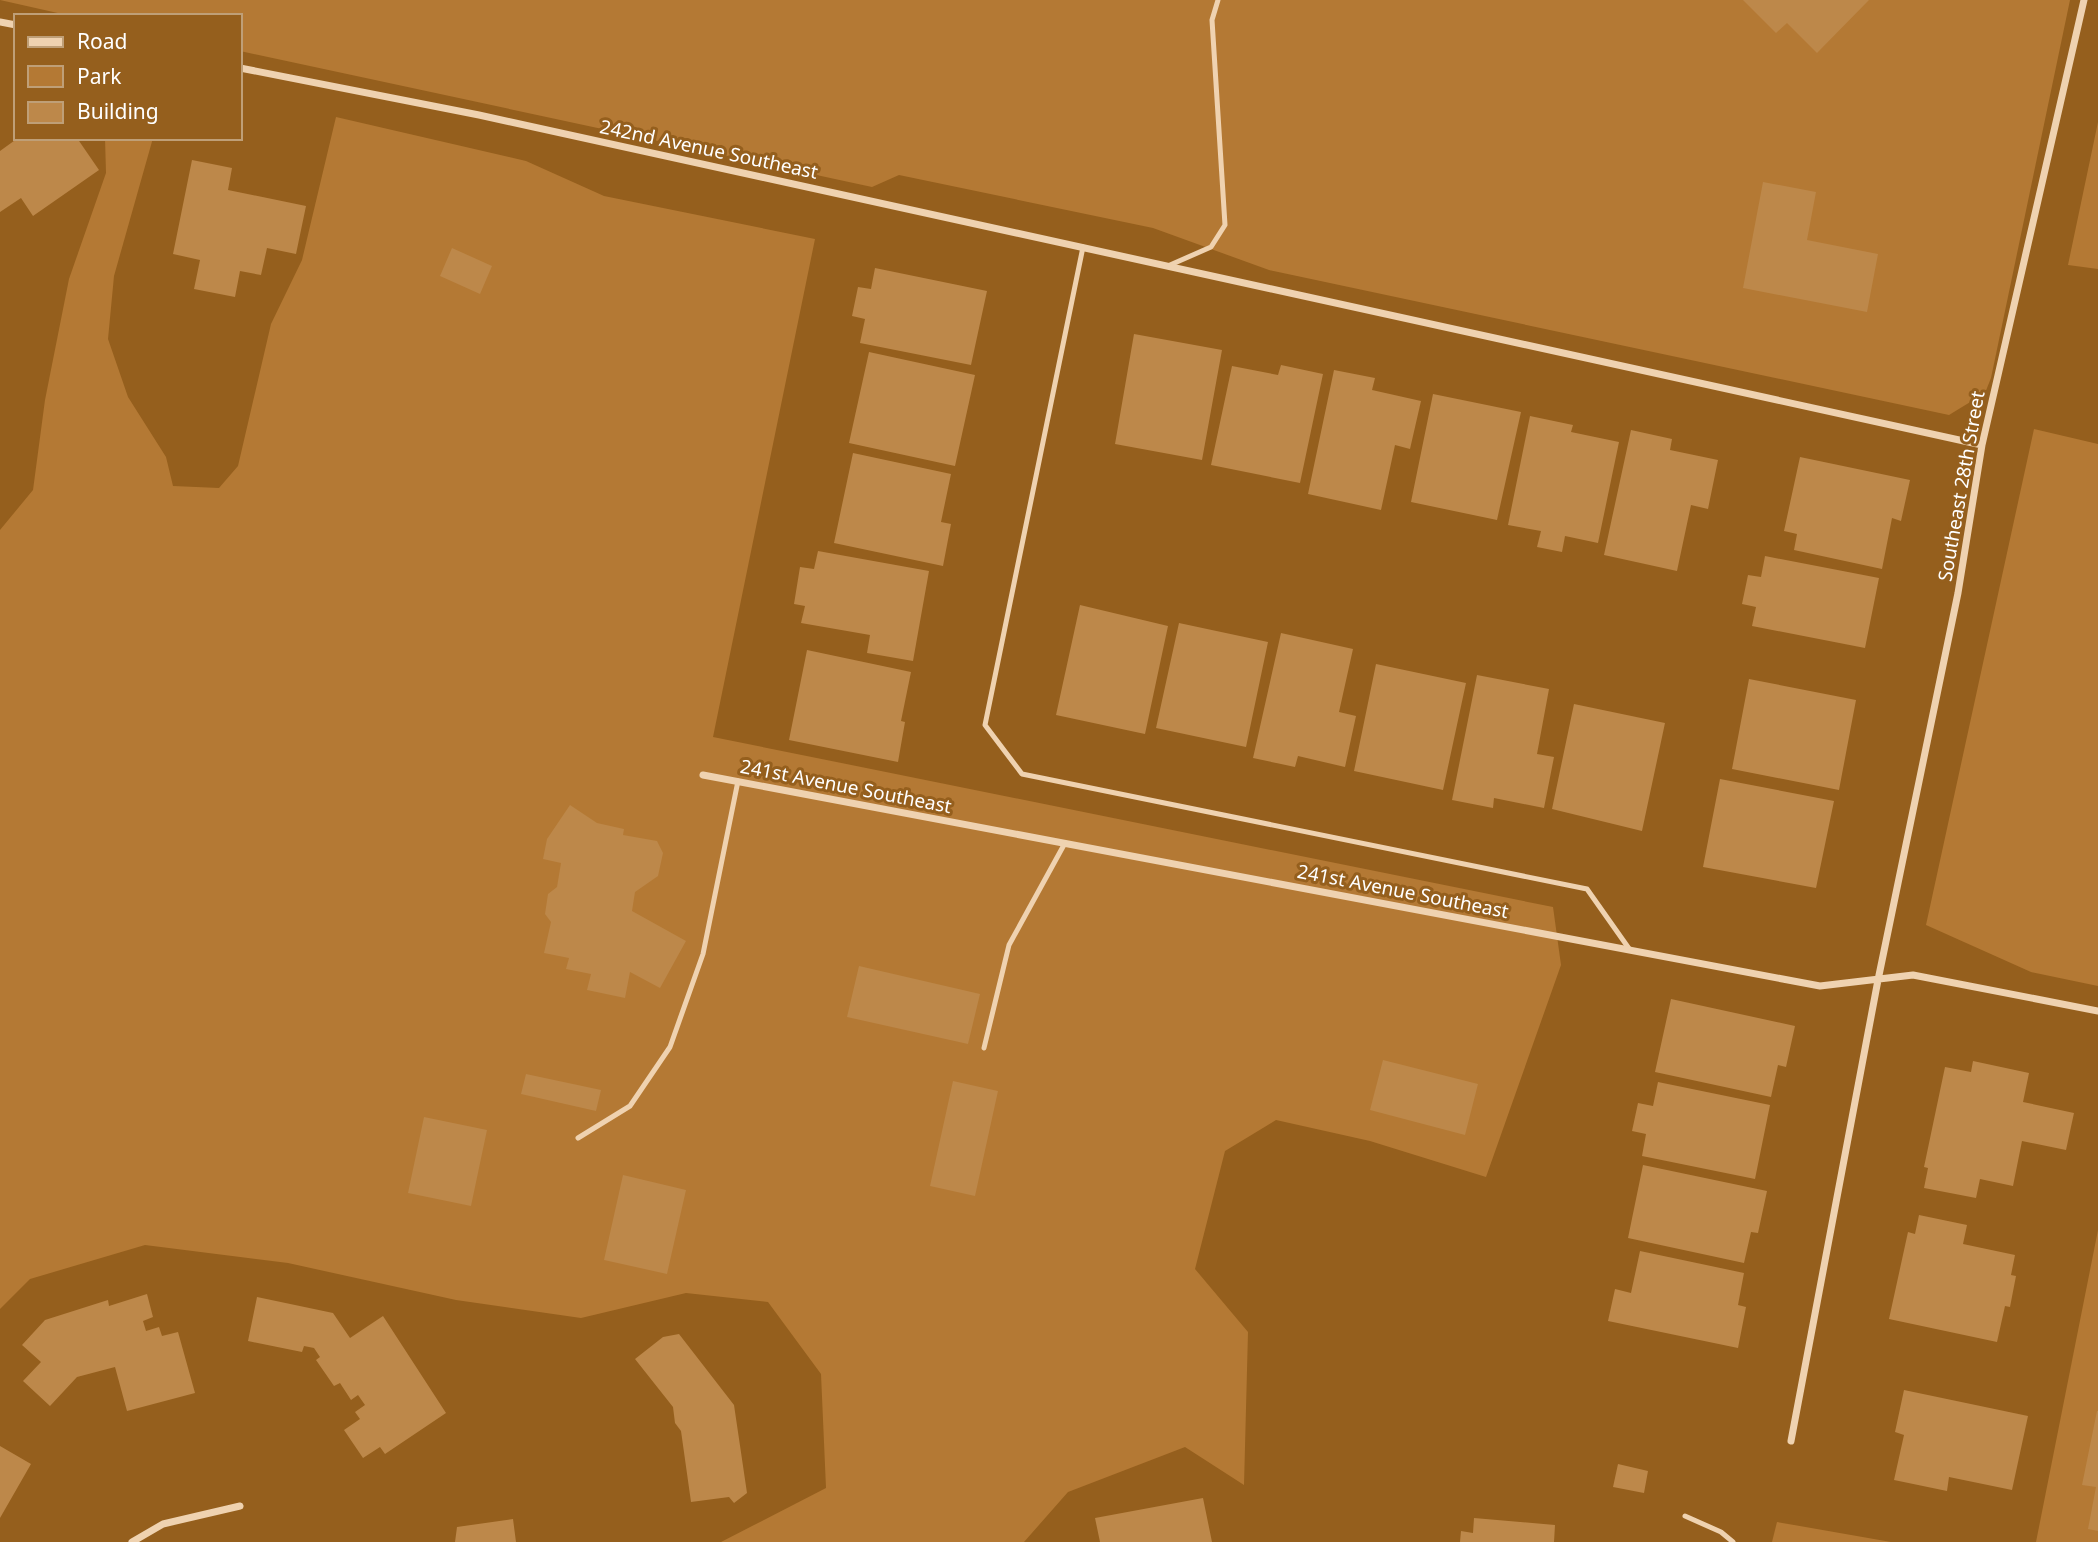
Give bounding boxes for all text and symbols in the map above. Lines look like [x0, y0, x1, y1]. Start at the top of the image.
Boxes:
legend [14, 14, 242, 140]
text: Road [77, 27, 127, 55]
text: Park [77, 62, 122, 90]
text: Building [77, 97, 159, 125]
street label: 242nd Avenue Southeast [598, 113, 821, 185]
street label: Southeast 28th Street [1931, 389, 1991, 583]
street label: 241st Avenue Southeast [738, 753, 954, 819]
street label: 241st Avenue Southeast [1295, 858, 1511, 924]

